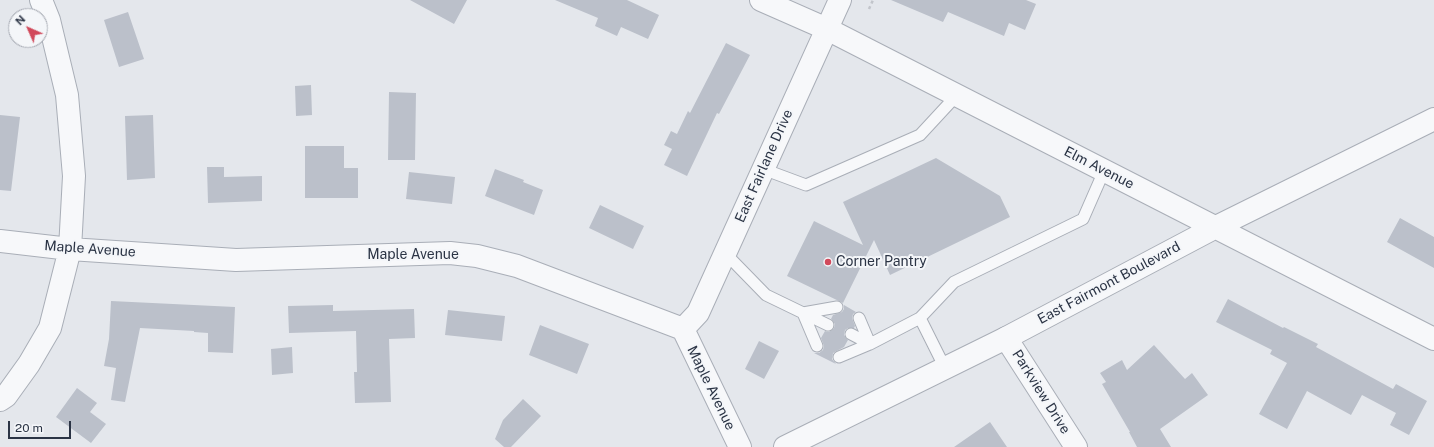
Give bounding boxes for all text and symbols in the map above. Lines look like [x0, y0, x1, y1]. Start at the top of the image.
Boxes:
north arrow [8, 8, 48, 48]
text: N [13, 13, 28, 28]
street label: East Fairlane Drive [732, 107, 796, 225]
street label: Elm Avenue [1061, 143, 1137, 193]
street label: Maple Avenue [44, 237, 136, 261]
street label: East Fairmont Boulevard [1035, 238, 1183, 328]
street label: Maple Avenue [367, 247, 459, 263]
place label: Corner Pantry [836, 254, 927, 270]
marker: Corner Pantry [823, 257, 833, 267]
street label: Maple Avenue [683, 343, 739, 433]
street label: Parkview Drive [1008, 347, 1074, 437]
scale bar [10, 413, 73, 439]
text: 20 m [15, 421, 43, 435]

